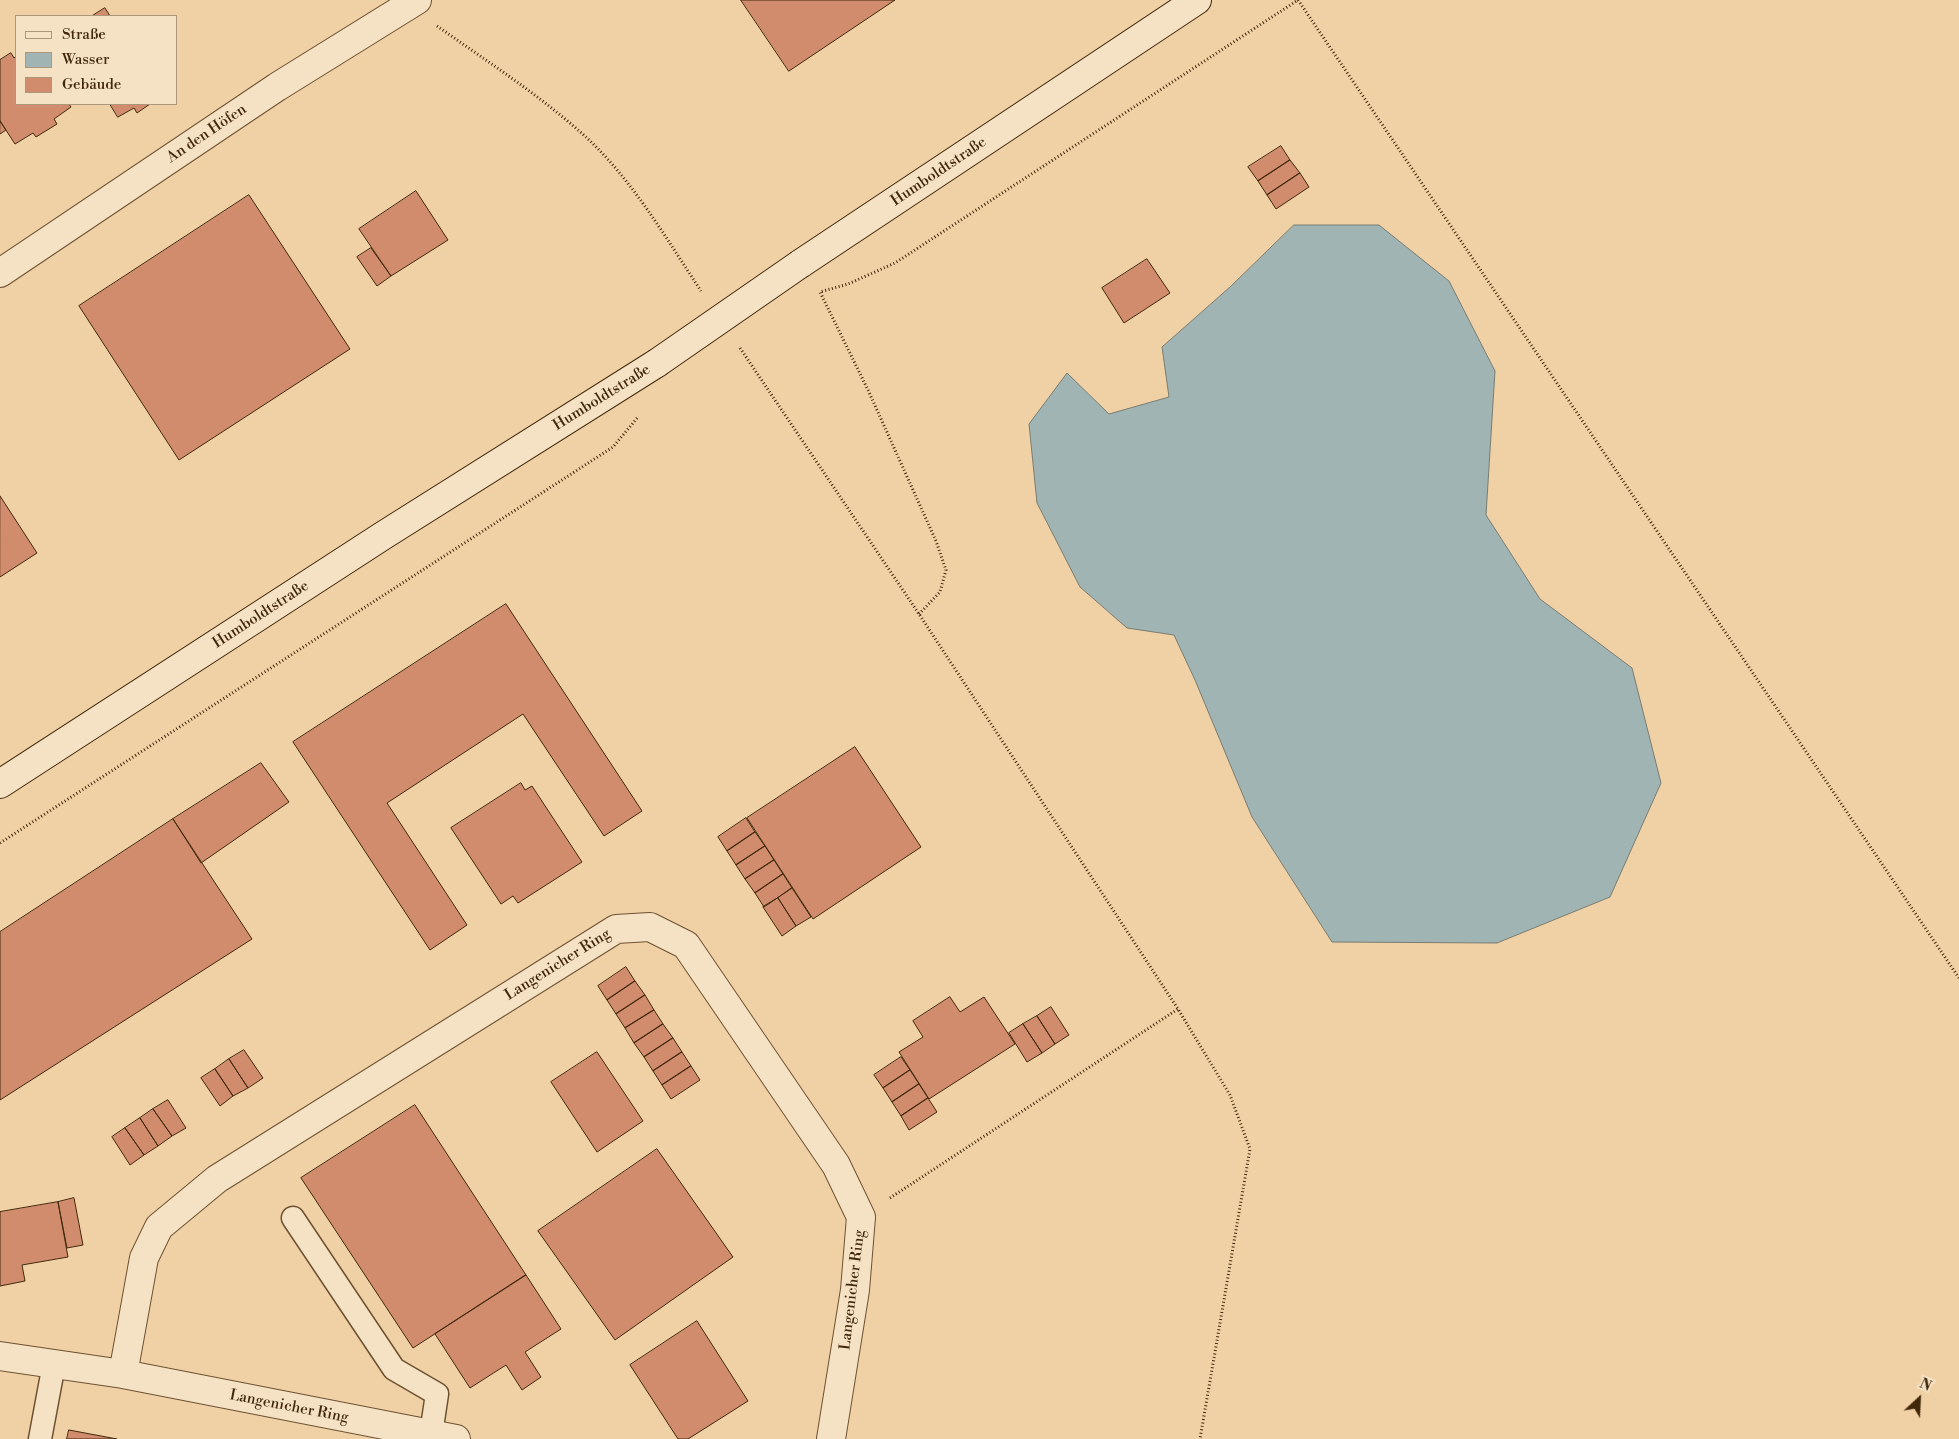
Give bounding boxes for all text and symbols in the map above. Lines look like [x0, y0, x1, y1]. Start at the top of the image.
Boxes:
legend [15, 15, 178, 105]
text: Straße [62, 25, 106, 44]
text: Wasser [62, 50, 109, 69]
text: Gebäude [62, 75, 121, 94]
street label: An den Höfen [164, 101, 250, 167]
street label: Humboldtstraße [888, 134, 990, 210]
street label: Humboldtstraße [550, 361, 654, 435]
street label: Humboldtstraße [210, 577, 312, 653]
street label: Langenicher Ring [502, 925, 614, 1005]
street label: Langenicher Ring [837, 1229, 869, 1351]
north arrow [1894, 1374, 1944, 1424]
text: N [1917, 1375, 1934, 1396]
street label: Langenicher Ring [228, 1387, 350, 1427]

